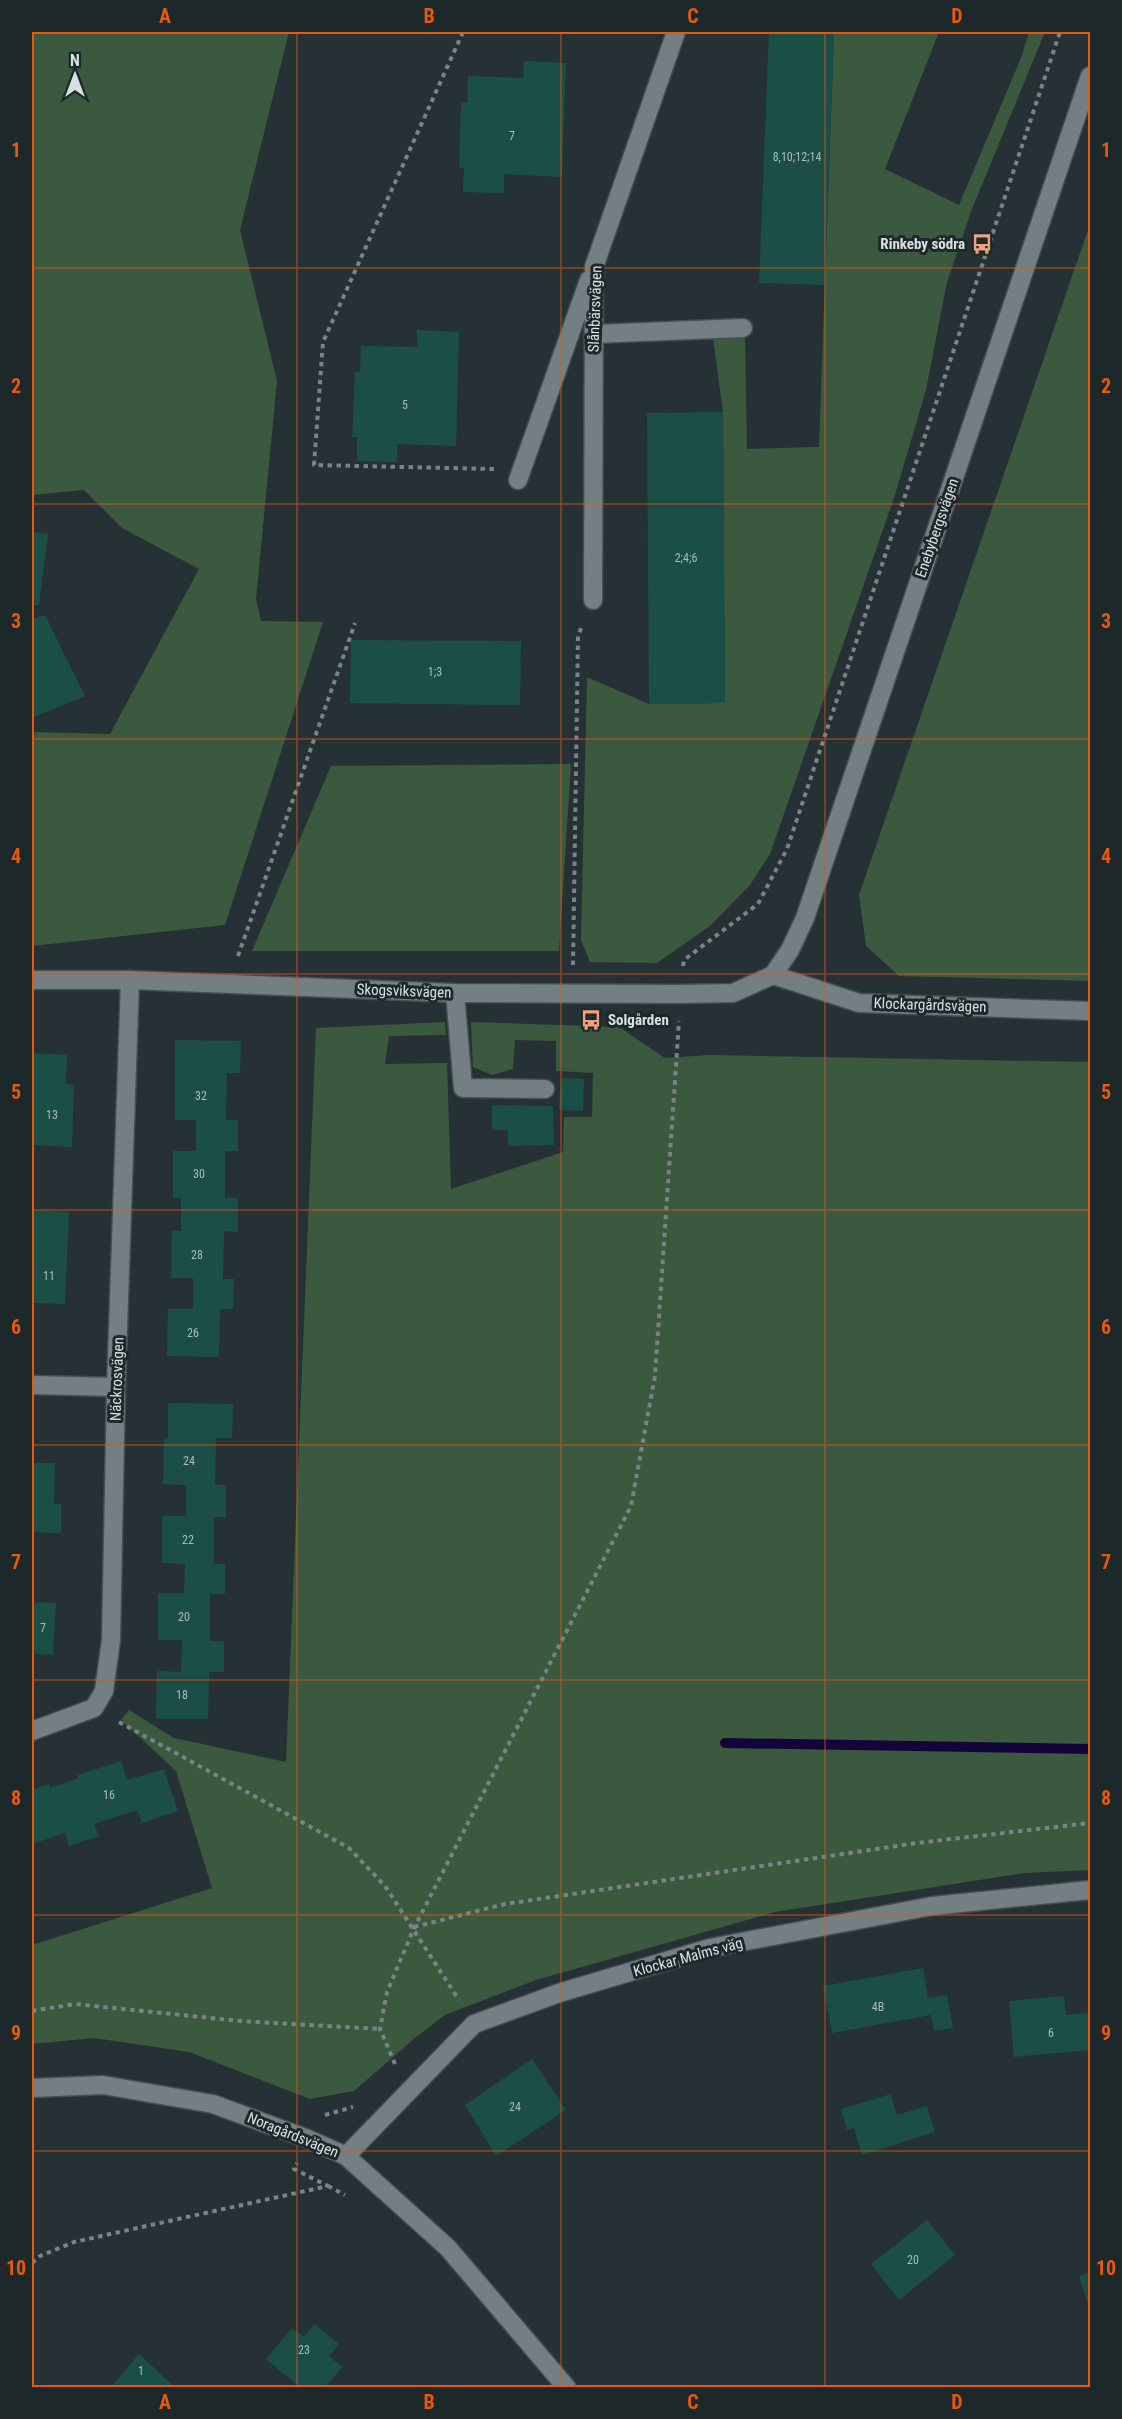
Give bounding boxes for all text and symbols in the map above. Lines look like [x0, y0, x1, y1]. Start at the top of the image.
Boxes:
text: A [159, 4, 171, 28]
text: B [423, 4, 435, 28]
text: C [687, 4, 699, 28]
text: D [951, 4, 963, 28]
north arrow [45, 45, 105, 105]
text: N [70, 51, 80, 70]
house number: 7 [509, 129, 515, 143]
text: 1 [11, 138, 21, 162]
text: 1 [1101, 138, 1111, 162]
house number: 8,10;12;14 [773, 150, 821, 164]
bus stop icon: Rinkeby södra [970, 232, 994, 256]
place label: Rinkeby södra [880, 235, 965, 253]
street label: Slånbärsvägen [584, 265, 606, 353]
text: 2 [11, 374, 21, 398]
text: 2 [1101, 374, 1111, 398]
house number: 5 [402, 398, 408, 412]
street label: Enebybergsvägen [912, 476, 962, 580]
house number: 2;4;6 [675, 551, 697, 565]
text: 3 [11, 609, 21, 633]
text: 3 [1101, 609, 1111, 633]
house number: 1;3 [428, 665, 442, 679]
text: 4 [11, 844, 21, 868]
text: 4 [1101, 844, 1111, 868]
street label: Skogsviksvägen [356, 980, 452, 1002]
street label: Klockargårdsvägen [873, 994, 987, 1016]
bus stop icon: Solgården [579, 1008, 603, 1032]
place label: Solgården [608, 1011, 669, 1029]
text: 5 [11, 1080, 21, 1104]
text: 5 [1101, 1080, 1111, 1104]
house number: 32 [195, 1089, 207, 1103]
house number: 13 [46, 1108, 58, 1122]
house number: 30 [193, 1167, 205, 1181]
house number: 28 [191, 1248, 203, 1262]
house number: 11 [43, 1269, 55, 1283]
text: 6 [11, 1315, 21, 1339]
text: 6 [1101, 1315, 1111, 1339]
house number: 26 [187, 1326, 199, 1340]
street label: Näckrosvägen [107, 1337, 127, 1421]
house number: 24 [183, 1454, 195, 1468]
house number: 22 [182, 1533, 194, 1547]
text: 7 [11, 1550, 21, 1574]
text: 7 [1101, 1550, 1111, 1574]
house number: 20 [178, 1610, 190, 1624]
house number: 7 [40, 1621, 46, 1635]
house number: 18 [176, 1688, 188, 1702]
text: 8 [11, 1786, 21, 1810]
text: 8 [1101, 1786, 1111, 1810]
house number: 16 [103, 1788, 115, 1802]
street label: Klockar Malms väg [631, 1934, 745, 1980]
house number: 4B [872, 2000, 884, 2014]
text: 9 [11, 2021, 21, 2045]
text: 9 [1101, 2021, 1111, 2045]
house number: 6 [1048, 2026, 1054, 2040]
house number: 24 [509, 2100, 521, 2114]
street label: Noragårdsvägen [245, 2109, 341, 2161]
house number: 20 [907, 2253, 919, 2267]
text: 10 [6, 2256, 26, 2280]
text: 10 [1096, 2256, 1116, 2280]
house number: 23 [298, 2343, 310, 2357]
house number: 1 [138, 2364, 144, 2378]
text: A [159, 2390, 171, 2414]
text: B [423, 2390, 435, 2414]
text: C [687, 2390, 699, 2414]
text: D [951, 2390, 963, 2414]

